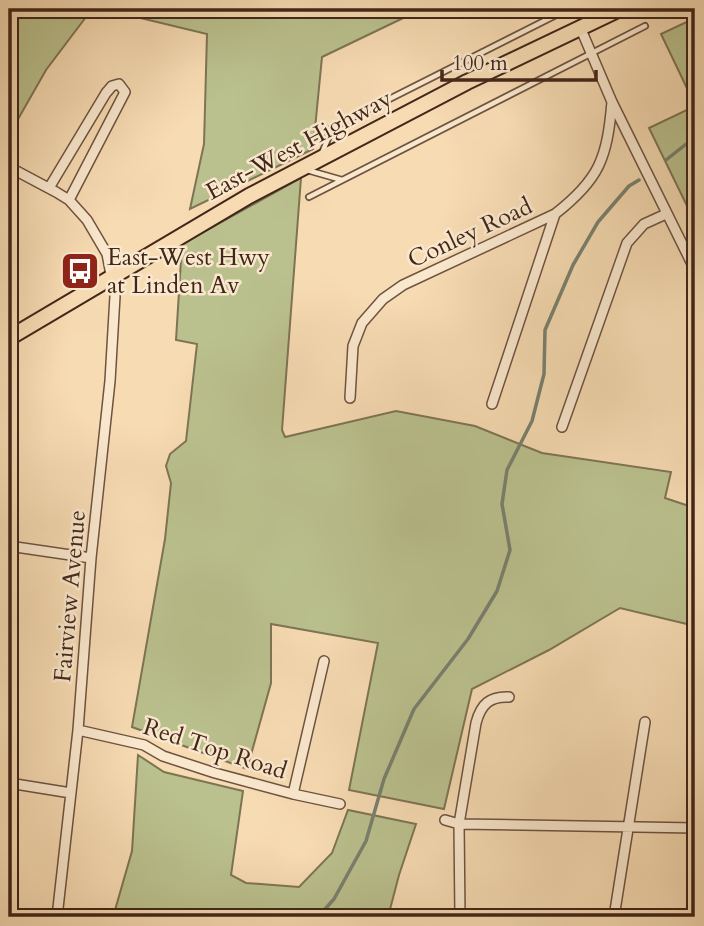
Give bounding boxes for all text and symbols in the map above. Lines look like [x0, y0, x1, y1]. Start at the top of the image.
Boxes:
scale bar [442, 38, 596, 82]
text: 100 m [452, 49, 508, 78]
street label: East-West Highway [200, 82, 398, 208]
street label: Conley Road [402, 190, 538, 276]
place label: East-West Hwy at Linden Av [107, 241, 270, 302]
bus stop icon: East-West Hwy at Linden Av [59, 250, 101, 292]
street label: Fairview Avenue [46, 508, 94, 684]
street label: Red Top Road [139, 710, 291, 788]

